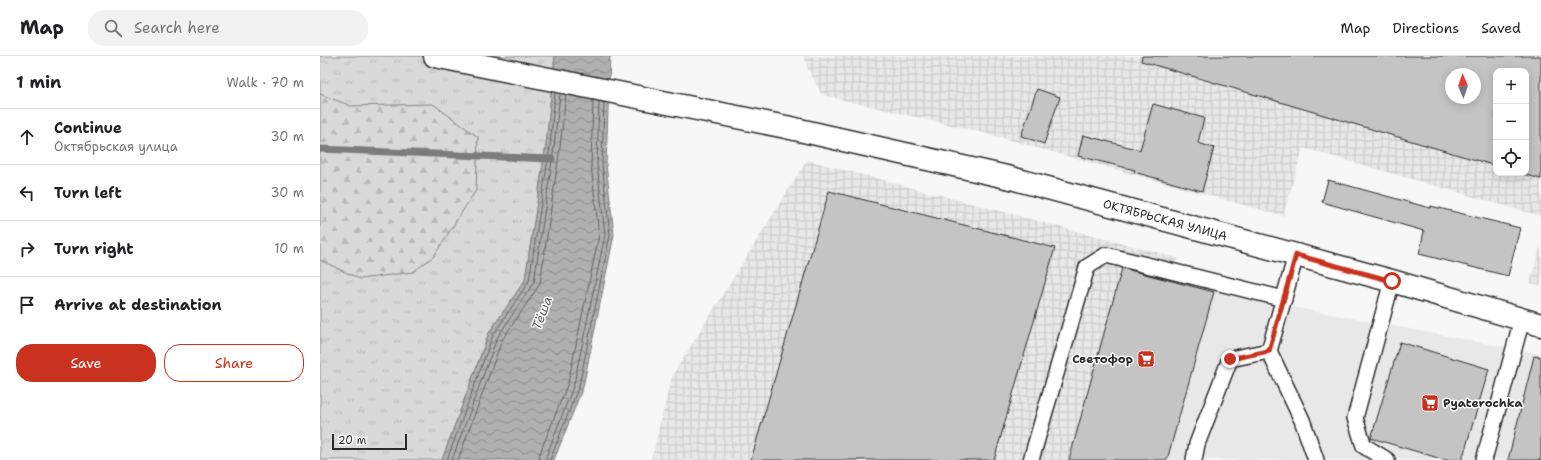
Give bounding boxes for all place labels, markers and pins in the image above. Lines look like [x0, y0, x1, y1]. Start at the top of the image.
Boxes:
supermarket icon: Светофор [1136, 349, 1156, 369]
place label: Светофор [1072, 351, 1133, 367]
supermarket icon: Pyaterochka [1420, 393, 1440, 413]
place label: Pyaterochka [1443, 395, 1523, 411]

